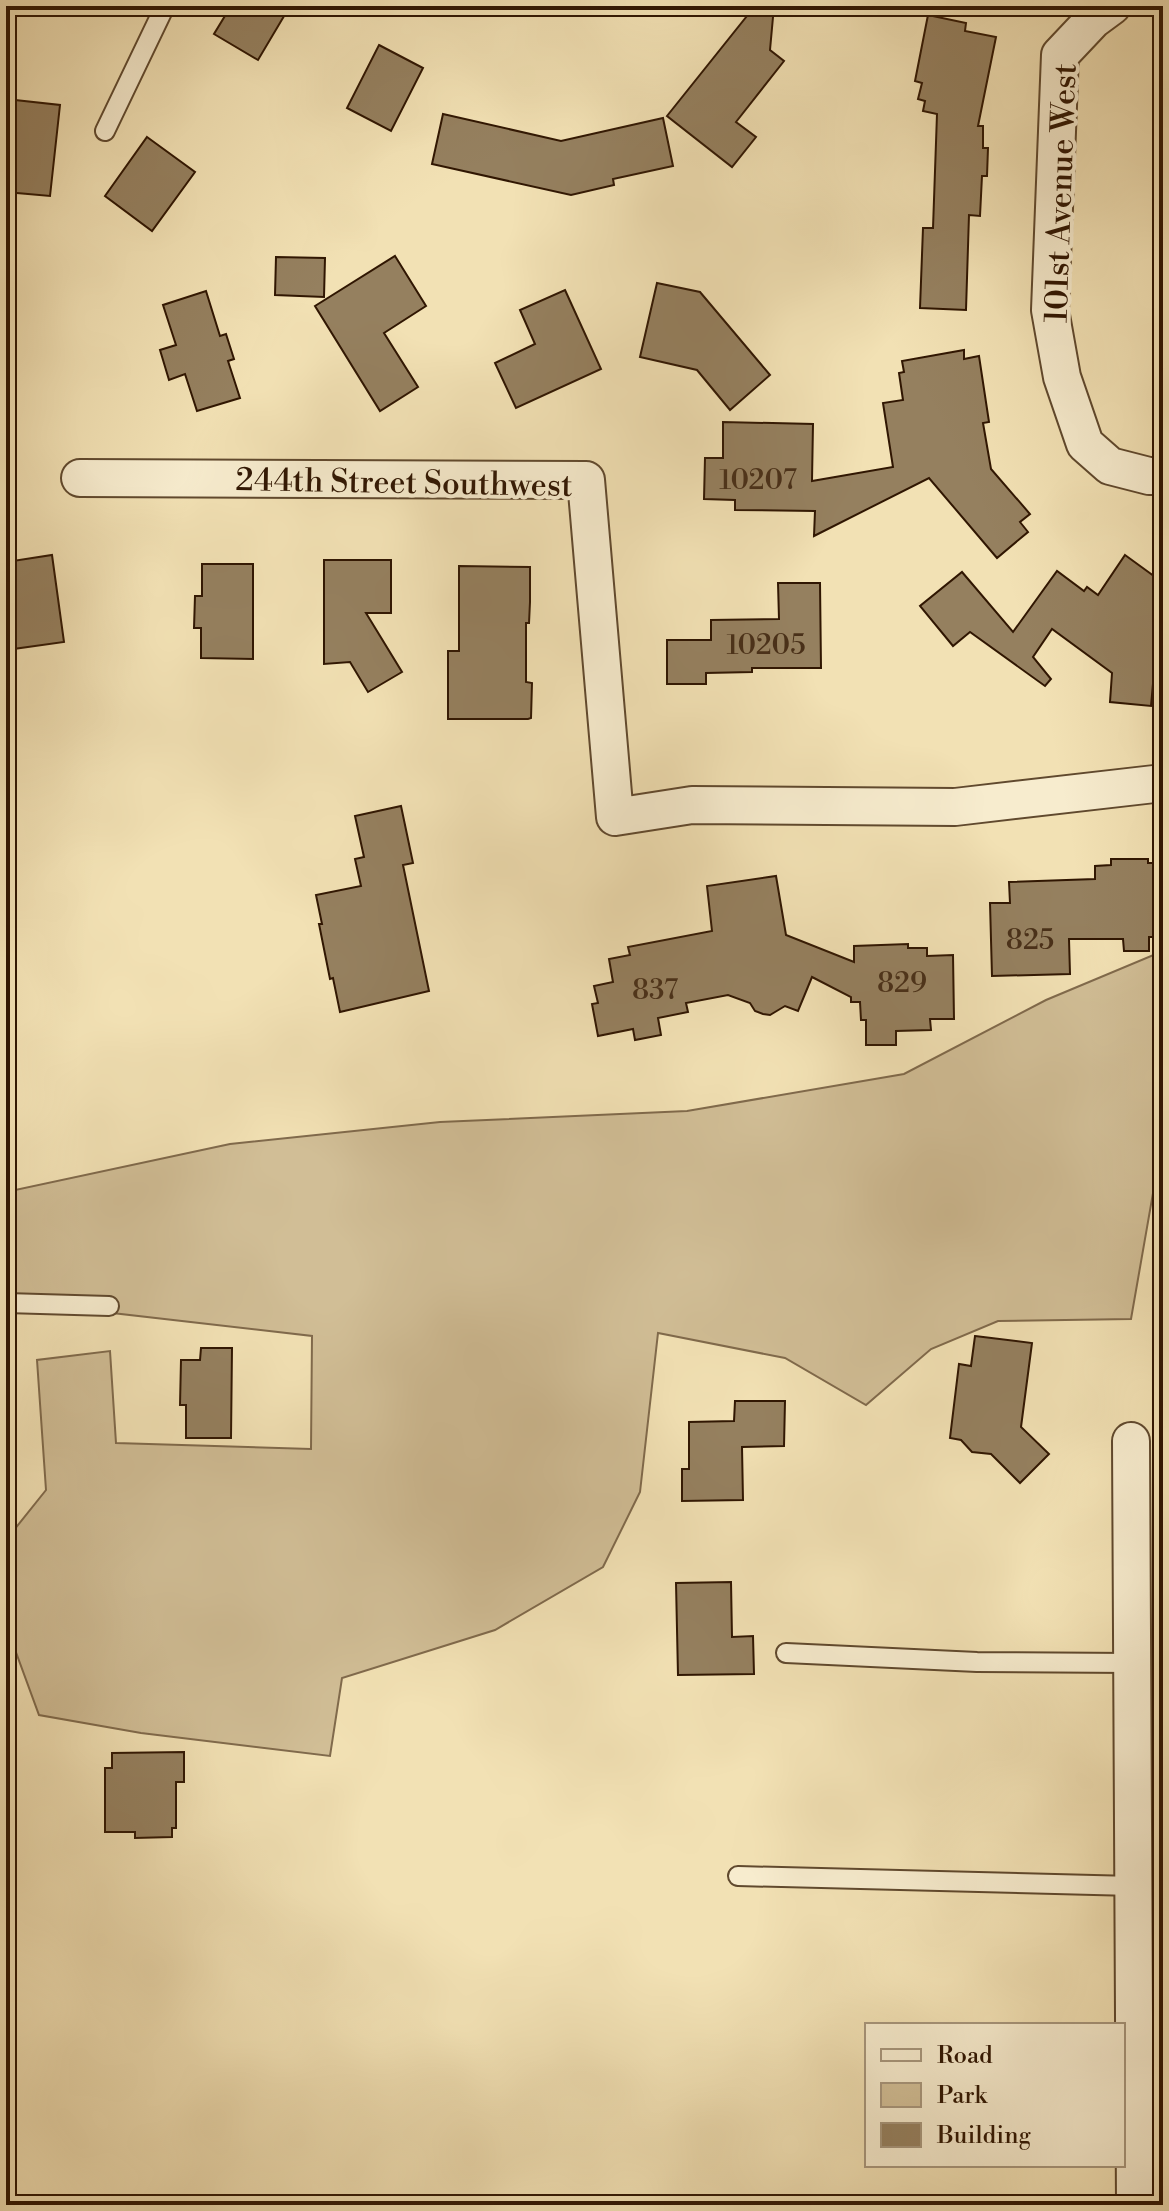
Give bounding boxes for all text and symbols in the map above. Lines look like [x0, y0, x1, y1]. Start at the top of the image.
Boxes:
street label: 101st Avenue West [1036, 63, 1086, 324]
street label: 244th Street Southwest [235, 460, 573, 506]
house number: 10207 [719, 463, 797, 498]
house number: 10205 [726, 628, 806, 663]
house number: 825 [1006, 923, 1054, 958]
house number: 829 [877, 966, 927, 1001]
house number: 837 [632, 973, 678, 1008]
legend [865, 2023, 1125, 2167]
text: Road [937, 2041, 993, 2071]
text: Park [937, 2081, 988, 2111]
text: Building [936, 2121, 1031, 2151]

